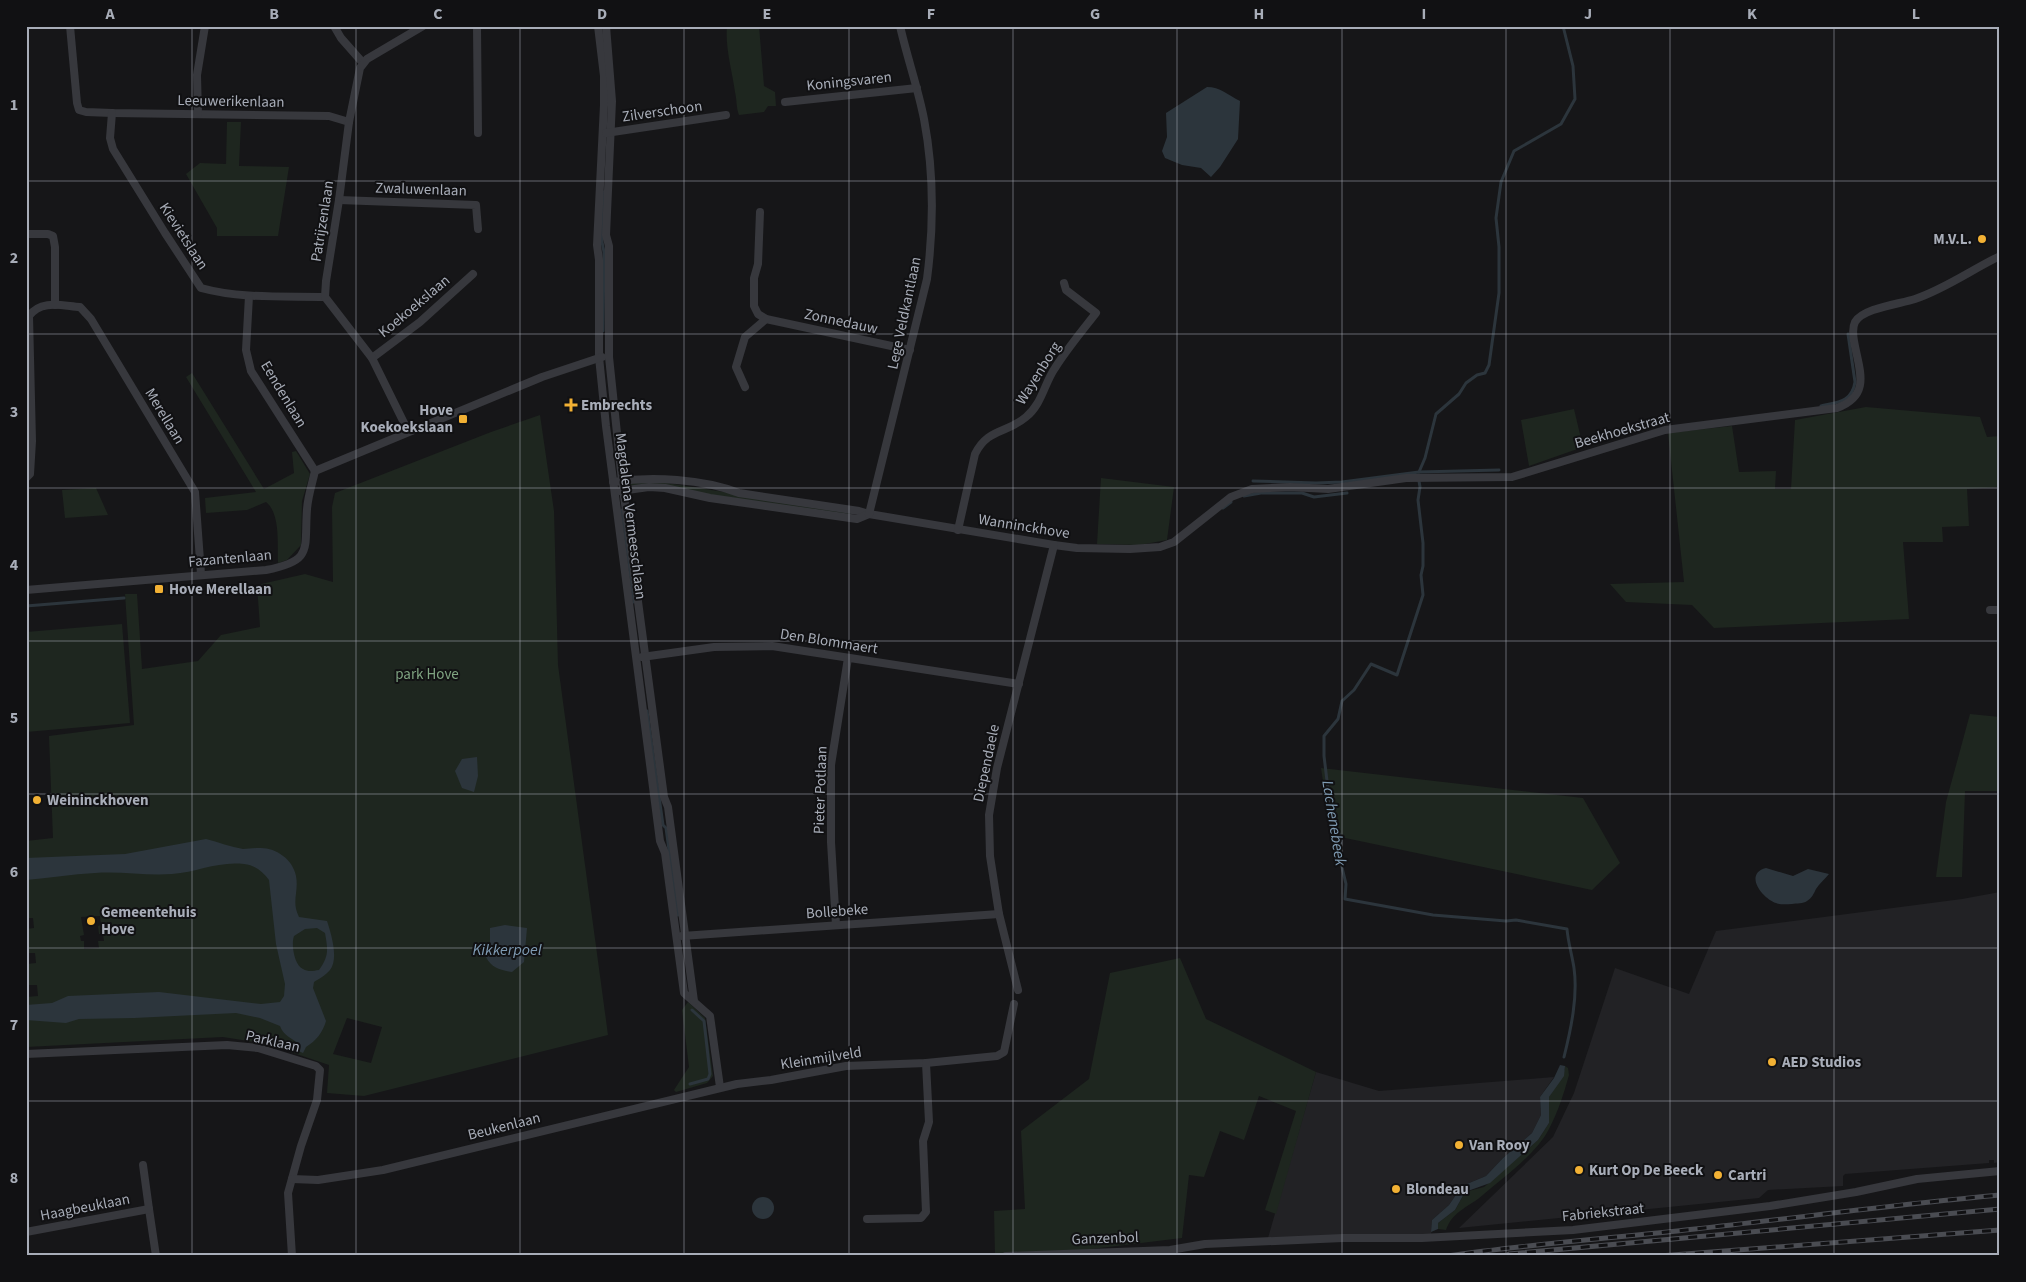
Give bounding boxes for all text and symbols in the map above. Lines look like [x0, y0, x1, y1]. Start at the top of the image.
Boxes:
text: A [104, 3, 115, 25]
text: B [269, 3, 279, 25]
text: C [433, 3, 443, 25]
text: D [597, 3, 607, 25]
text: E [763, 3, 771, 25]
text: F [927, 3, 935, 25]
text: G [1090, 3, 1100, 25]
text: H [1254, 3, 1264, 25]
text: I [1422, 3, 1426, 25]
text: J [1584, 3, 1592, 25]
text: K [1747, 3, 1757, 25]
text: L [1912, 3, 1920, 25]
street label: Koningsvaren [805, 67, 893, 96]
street label: Leeuwerikenlaan [177, 90, 285, 113]
text: 1 [10, 94, 18, 116]
street label: Zilverschoon [621, 95, 704, 128]
street label: Zwaluwenlaan [375, 177, 467, 202]
street label: Patrijzenlaan [306, 179, 339, 263]
street label: Kievietslaan [154, 199, 213, 274]
place label: M.V.L. [1933, 229, 1972, 250]
marker: M.V.L. [1976, 233, 1988, 245]
text: 2 [10, 247, 18, 269]
street label: Lege Veldkantlaan [882, 255, 927, 371]
street label: Koekoekslaan [374, 270, 455, 343]
street label: Zonnedauw [802, 303, 880, 340]
street label: Wayenborg [1011, 337, 1066, 409]
street label: Eendenlaan [255, 357, 312, 432]
street label: Merellaan [140, 384, 189, 448]
place label: Embrechts [581, 395, 652, 416]
marker: Embrechts [565, 399, 577, 411]
place label: Hove Koekoekslaan [361, 400, 453, 438]
text: 3 [10, 401, 18, 423]
street label: Beekhoekstraat [1572, 407, 1672, 454]
marker: Hove Koekoekslaan [457, 413, 469, 425]
street label: Magdalena Vermeeschlaan [610, 432, 651, 601]
street label: Wanninckhove [977, 509, 1071, 544]
street label: Fazantenlaan [187, 544, 273, 573]
text: 4 [10, 554, 19, 576]
place label: Hove Merellaan [169, 579, 272, 600]
marker: Hove Merellaan [153, 583, 165, 595]
street label: Den Blommaert [778, 623, 879, 660]
park label: park Hove [395, 664, 459, 685]
text: 5 [10, 707, 18, 729]
street label: Diependaele [968, 722, 1005, 804]
street label: Pieter Potlaan [808, 746, 833, 834]
water label: Lachenebeek [1316, 779, 1352, 868]
place label: Weininckhoven [47, 790, 148, 811]
marker: Weininckhoven [31, 794, 43, 806]
text: 6 [10, 861, 18, 883]
street label: Bollebeke [805, 899, 869, 924]
place label: Gemeentehuis Hove [101, 902, 197, 940]
marker: Gemeentehuis Hove [85, 915, 97, 927]
water label: Kikkerpoel [472, 939, 542, 961]
text: 7 [10, 1014, 18, 1036]
street label: Parklaan [244, 1025, 302, 1058]
street label: Kleinmijlveld [779, 1042, 863, 1075]
place label: AED Studios [1781, 1052, 1862, 1073]
marker: AED Studios [1766, 1056, 1778, 1068]
street label: Beukenlaan [465, 1107, 543, 1146]
place label: Van Rooy [1468, 1135, 1530, 1156]
marker: Van Rooy [1453, 1139, 1465, 1151]
place label: Kurt Op De Beeck [1589, 1160, 1704, 1181]
marker: Kurt Op De Beeck [1573, 1164, 1585, 1176]
place label: Cartri [1728, 1165, 1766, 1186]
text: 8 [10, 1167, 18, 1189]
marker: Cartri [1712, 1169, 1724, 1181]
place label: Blondeau [1406, 1179, 1469, 1200]
marker: Blondeau [1390, 1183, 1402, 1195]
street label: Haagbeuklaan [38, 1189, 132, 1226]
street label: Fabriekstraat [1561, 1198, 1645, 1227]
street label: Ganzenbol [1071, 1227, 1139, 1250]

